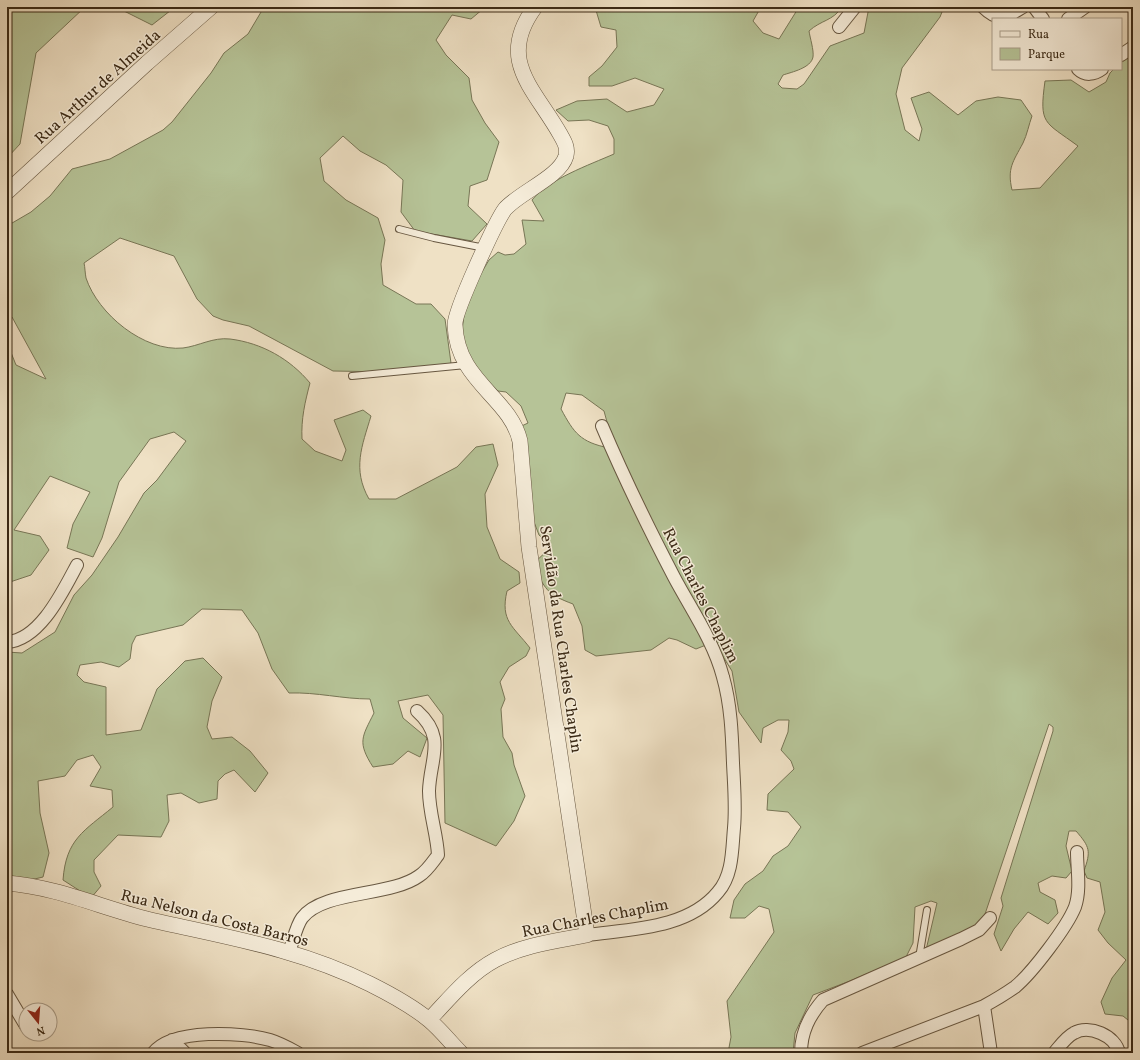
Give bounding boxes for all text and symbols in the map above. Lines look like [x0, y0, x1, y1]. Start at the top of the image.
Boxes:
legend [992, 18, 1122, 70]
street label: Rua Arthur de Almeida [31, 25, 166, 150]
text: Rua [1028, 27, 1049, 43]
text: Parque [1028, 47, 1065, 63]
street label: Servidão da Rua Charles Chaplin [533, 524, 587, 754]
street label: Rua Charles Chaplim [657, 525, 744, 667]
street label: Rua Nelson da Costa Barros [118, 885, 311, 953]
street label: Rua Charles Chaplim [520, 894, 671, 944]
north arrow [18, 1002, 58, 1042]
text: N [34, 1022, 47, 1038]

